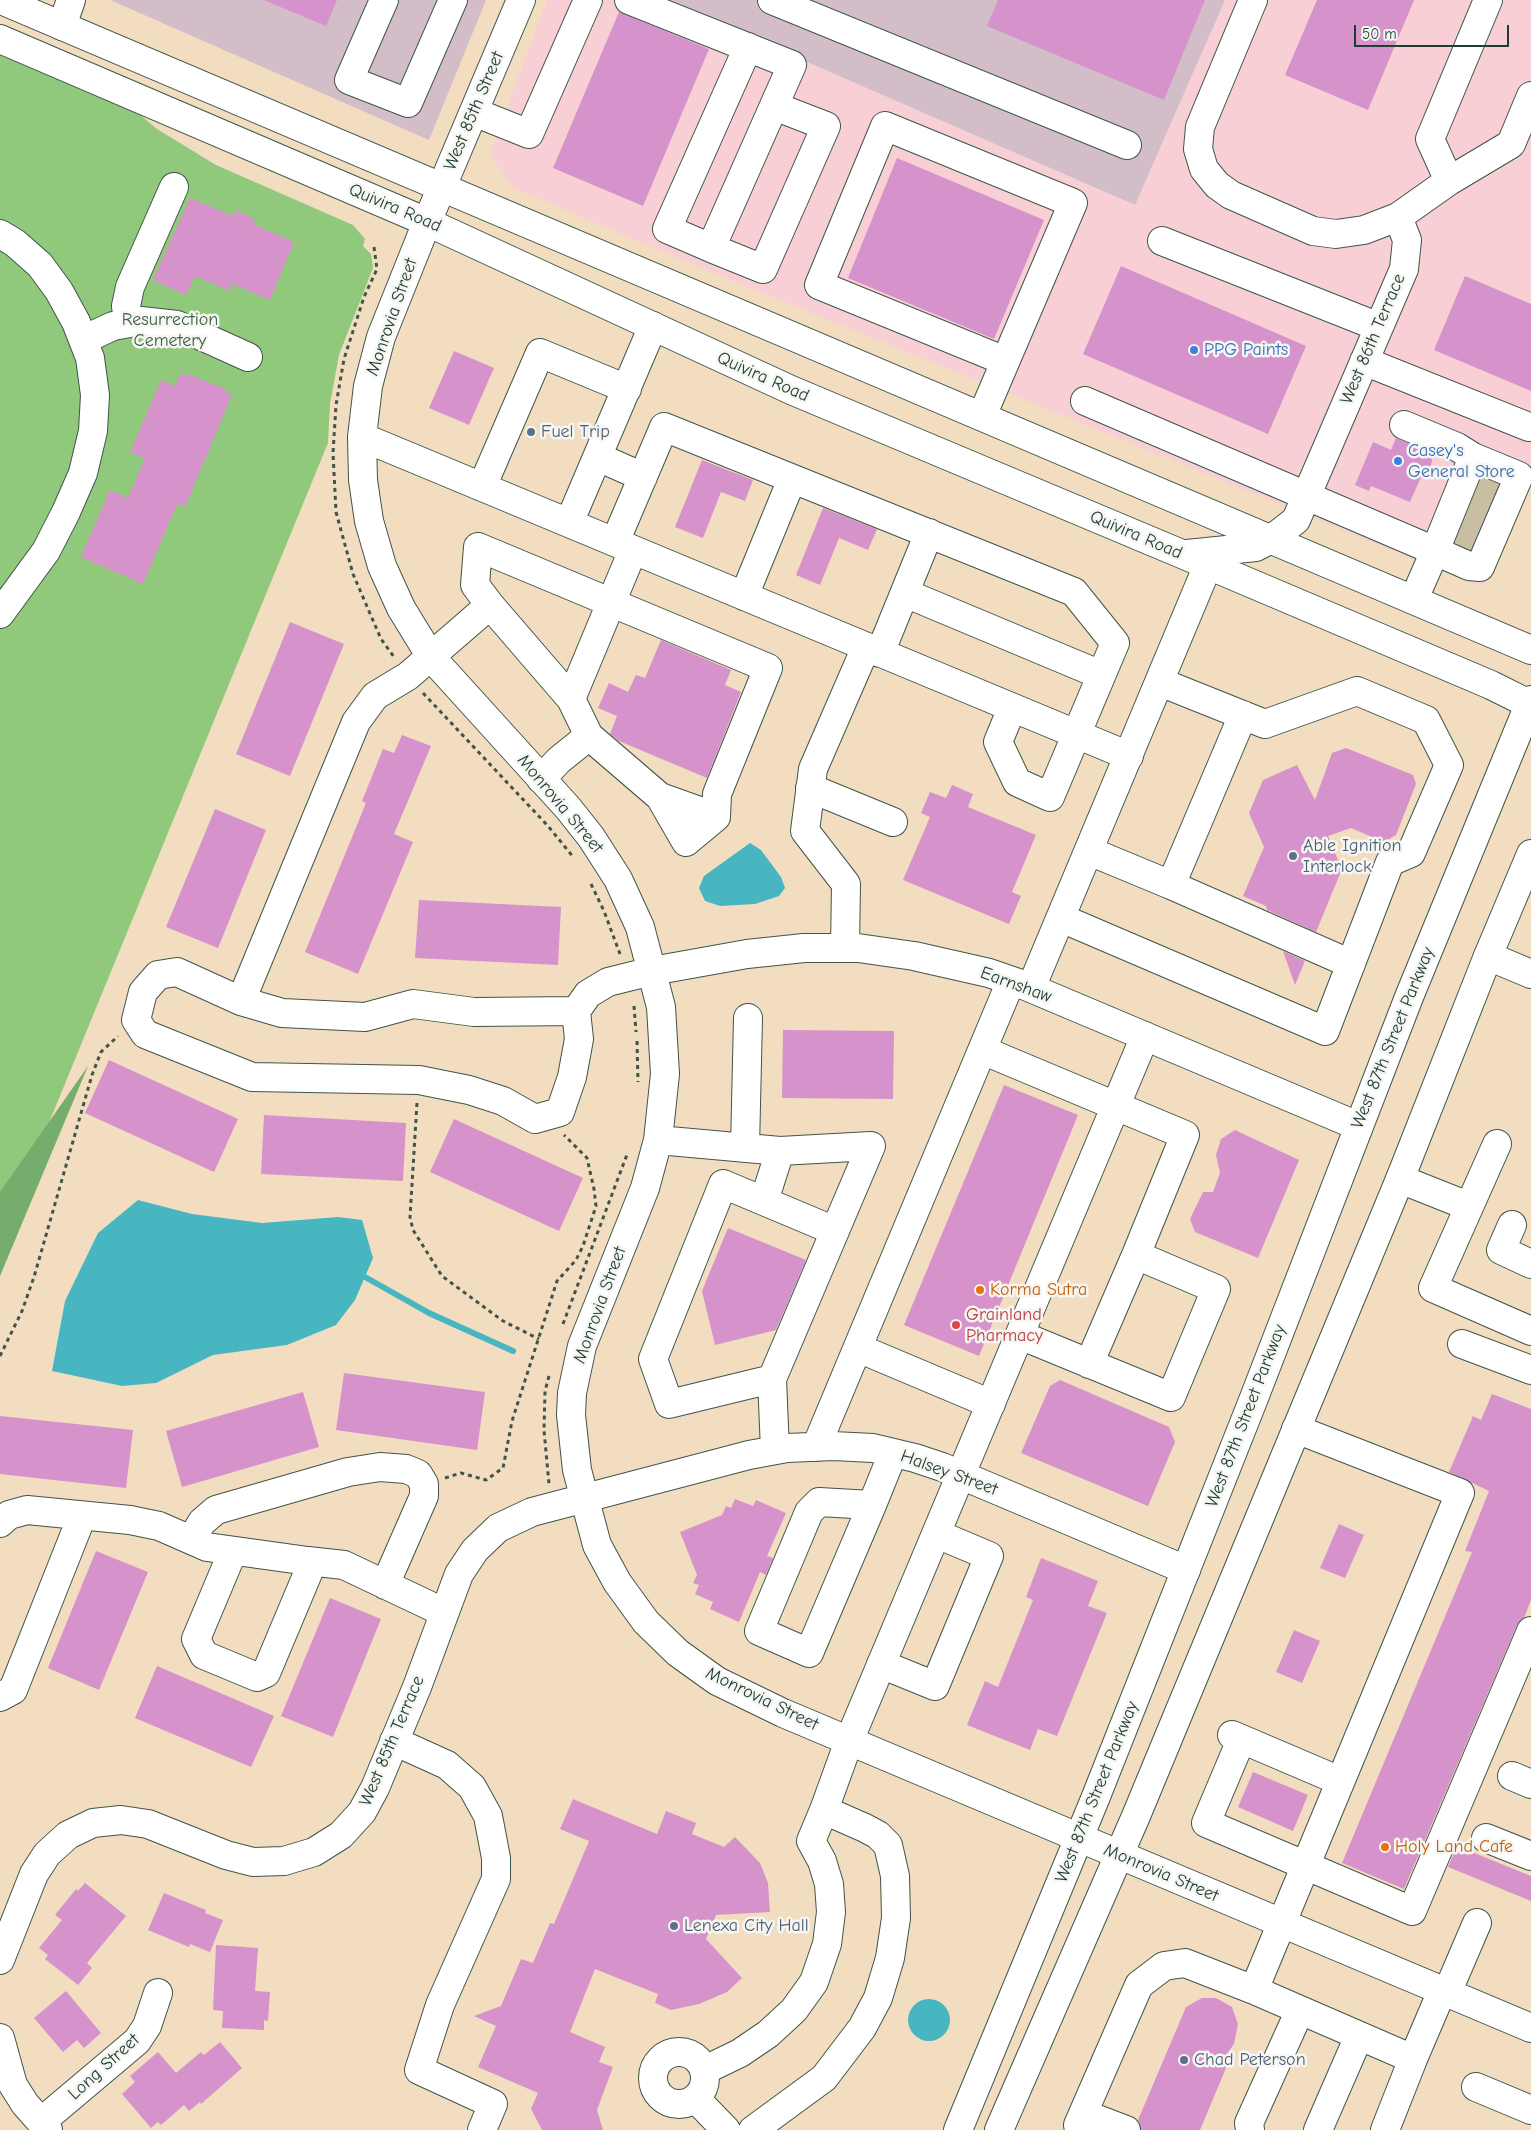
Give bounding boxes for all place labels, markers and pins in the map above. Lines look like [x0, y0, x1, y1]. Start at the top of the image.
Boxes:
place label: PPG Paints [1204, 339, 1288, 361]
marker: PPG Paints [1188, 344, 1200, 356]
place label: Fuel Trip [541, 421, 610, 443]
marker: Fuel Trip [525, 426, 537, 438]
place label: Casey's General Store [1408, 440, 1515, 482]
marker: Casey's General Store [1392, 455, 1404, 467]
place label: Able Ignition Interlock [1303, 835, 1401, 878]
marker: Able Ignition Interlock [1287, 850, 1299, 862]
place label: Korma Sutra [990, 1279, 1087, 1301]
marker: Korma Sutra [974, 1284, 986, 1296]
place label: Grainland Pharmacy [966, 1304, 1043, 1346]
marker: Grainland Pharmacy [950, 1319, 962, 1331]
place label: Holy Land Cafe [1395, 1836, 1513, 1858]
marker: Holy Land Cafe [1379, 1841, 1391, 1853]
place label: Lenexa City Hall [684, 1915, 809, 1937]
marker: Lenexa City Hall [668, 1920, 680, 1932]
place label: Chad Peterson [1194, 2049, 1306, 2071]
marker: Chad Peterson [1178, 2054, 1190, 2066]

